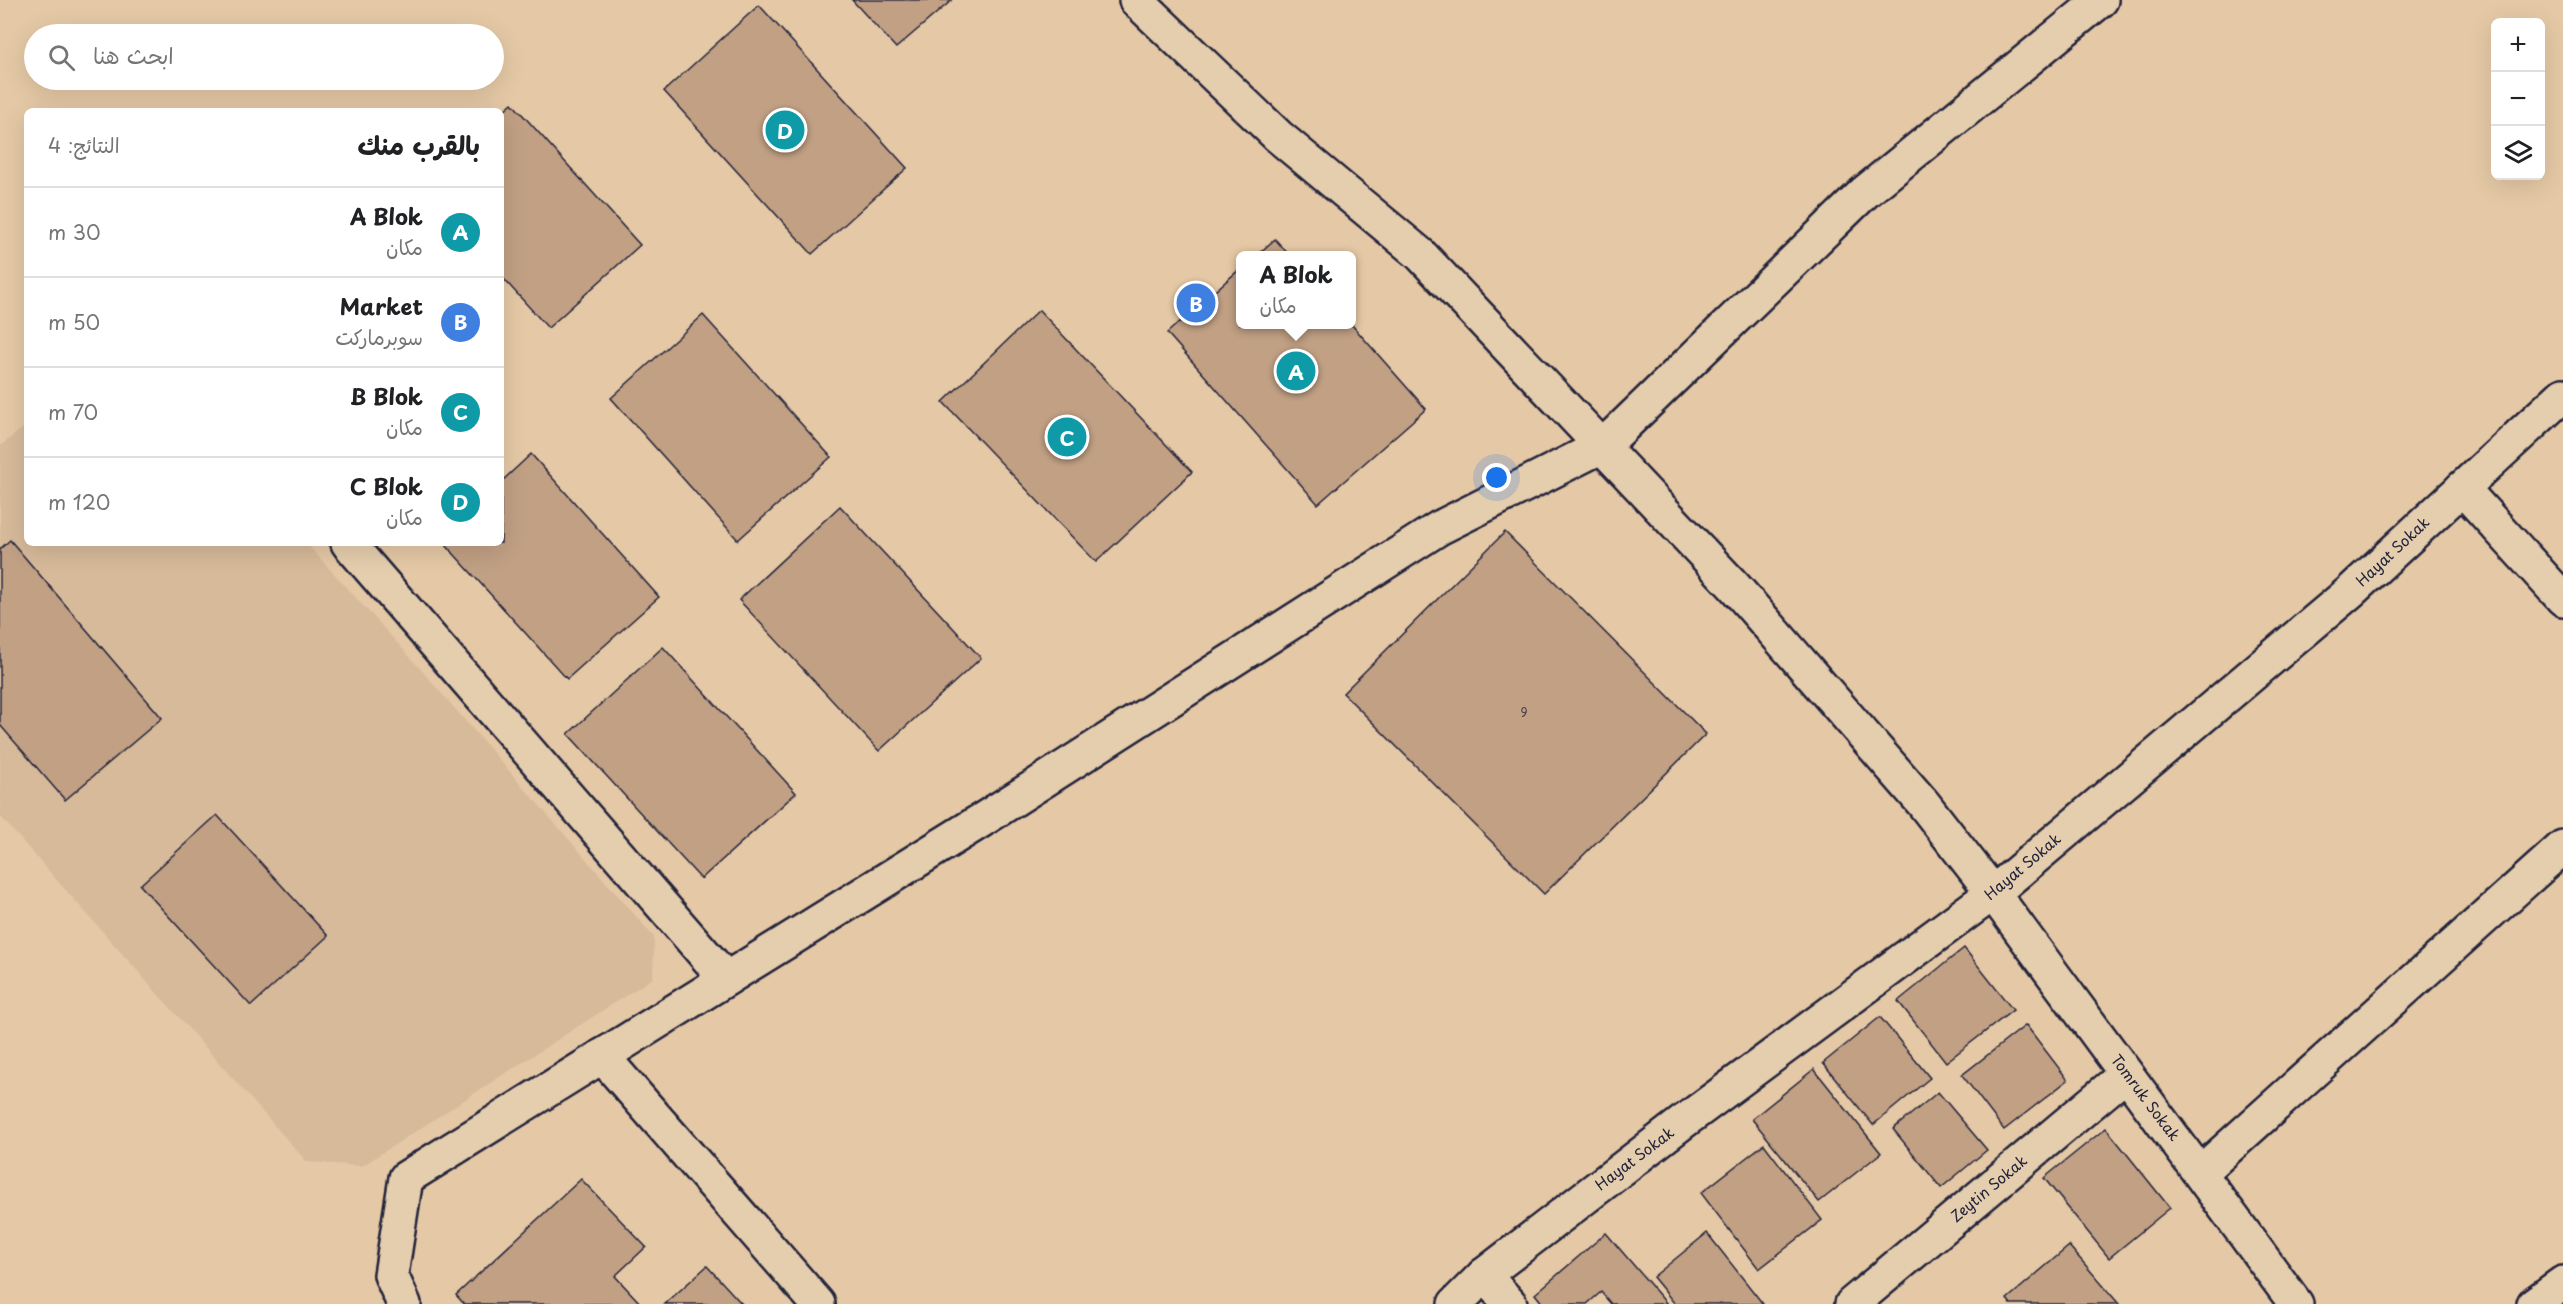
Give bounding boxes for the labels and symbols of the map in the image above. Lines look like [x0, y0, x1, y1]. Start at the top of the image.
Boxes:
pin: D [766, 108, 804, 152]
pin: B [1176, 280, 1216, 326]
pin: A [1276, 348, 1316, 394]
pin: C [1048, 414, 1086, 460]
your location [1482, 463, 1511, 492]
street label: Hayat Sokak [2350, 510, 2434, 591]
house number: 9 [1520, 703, 1528, 721]
street label: Hayat Sokak [1979, 827, 2066, 905]
street label: Tomruk Sokak [2106, 1049, 2187, 1146]
street label: Hayat Sokak [1590, 1120, 1679, 1195]
street label: Zeytin Sokak [1945, 1149, 2032, 1227]

